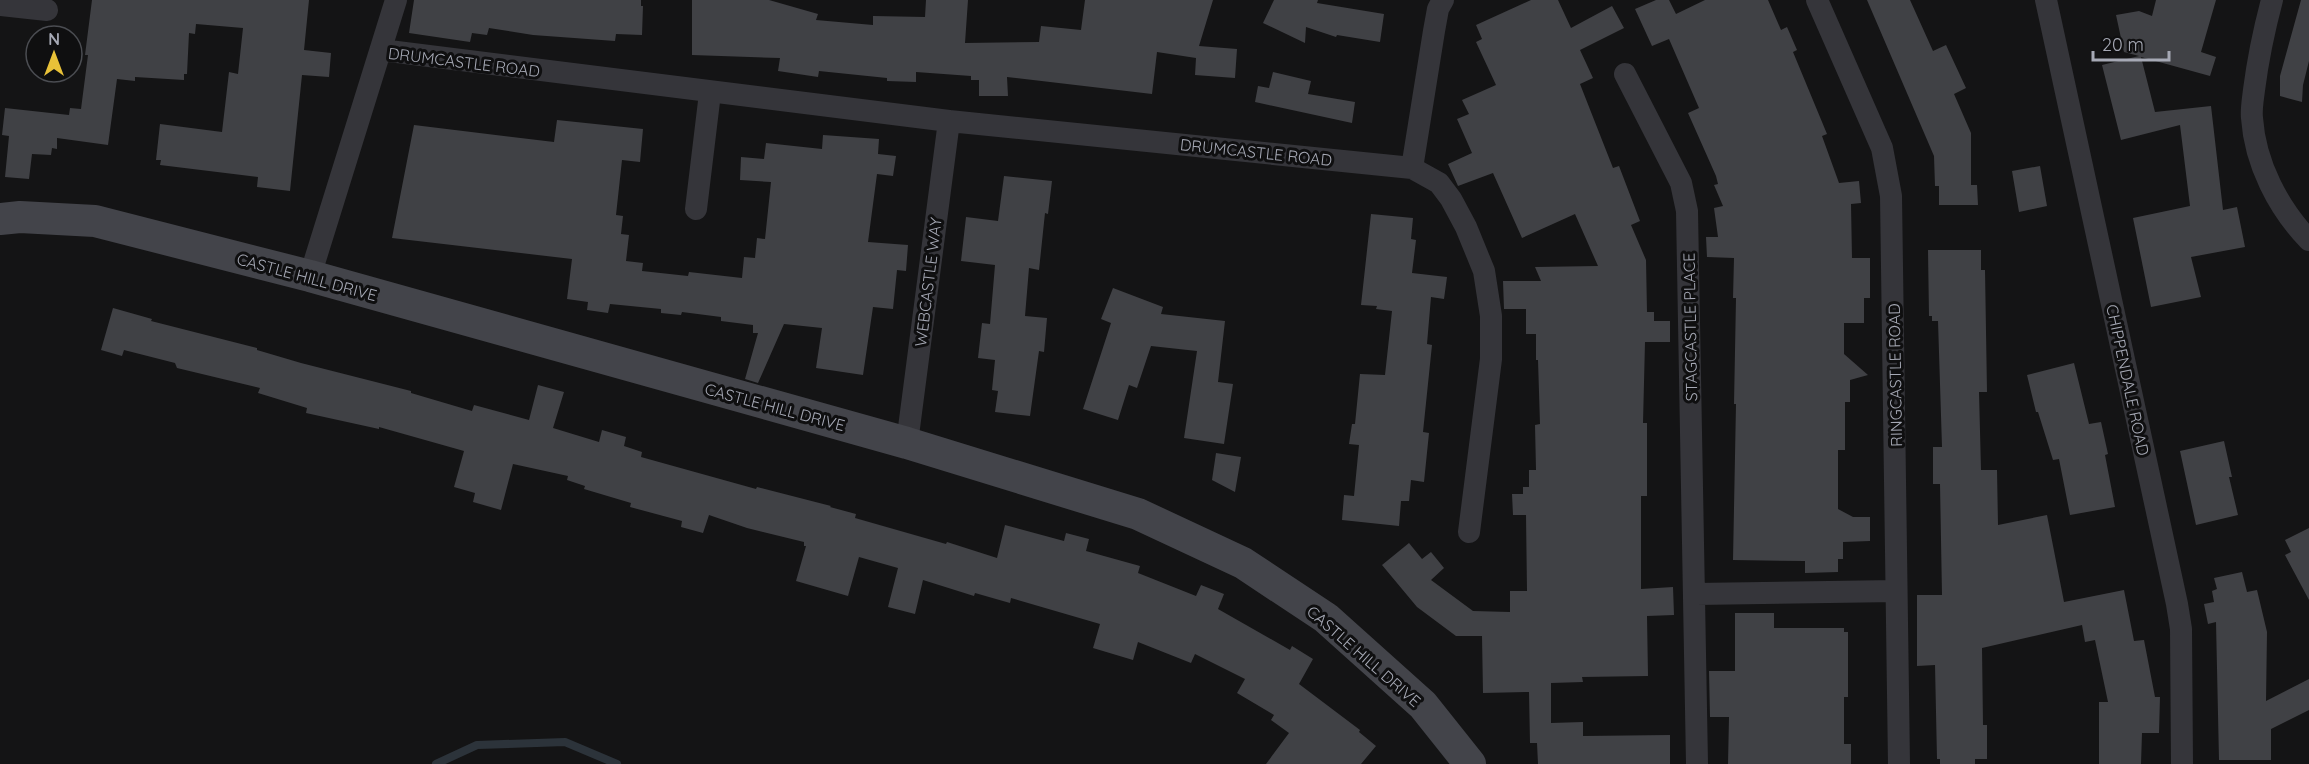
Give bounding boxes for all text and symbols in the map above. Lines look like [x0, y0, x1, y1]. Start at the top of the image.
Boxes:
north arrow [24, 24, 84, 84]
scale bar [2093, 24, 2170, 62]
text: N [48, 29, 60, 49]
text: 20 m [2102, 33, 2144, 56]
street label: DRUMCASTLE ROAD [387, 43, 541, 81]
street label: DRUMCASTLE ROAD [1179, 134, 1333, 170]
street label: WEBCASTLE WAY [910, 216, 946, 348]
street label: CASTLE HILL DRIVE [235, 249, 379, 305]
street label: STAGCASTLE PLACE [1679, 253, 1701, 401]
street label: RINGCASTLE ROAD [1884, 303, 1906, 447]
street label: CHIPPENDALE ROAD [2102, 303, 2154, 457]
street label: CASTLE HILL DRIVE [703, 379, 847, 435]
street label: CASTLE HILL DRIVE [1303, 601, 1425, 711]

